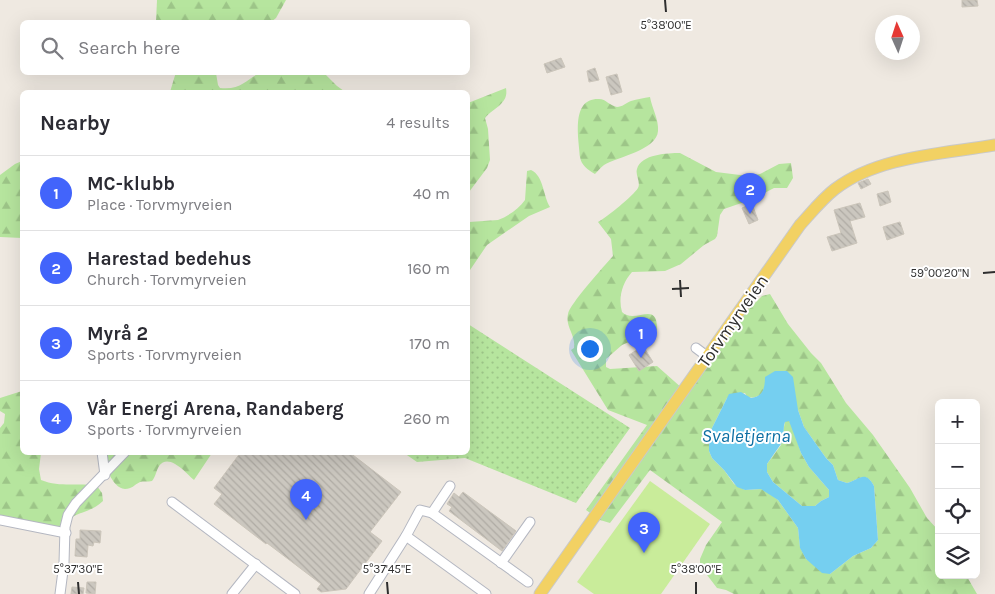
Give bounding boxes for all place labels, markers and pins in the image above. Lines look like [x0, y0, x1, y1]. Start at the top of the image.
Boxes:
pin: 2 [734, 173, 766, 214]
pin: 1 [625, 317, 657, 358]
pin: 4 [290, 479, 322, 520]
pin: 3 [628, 512, 660, 553]

